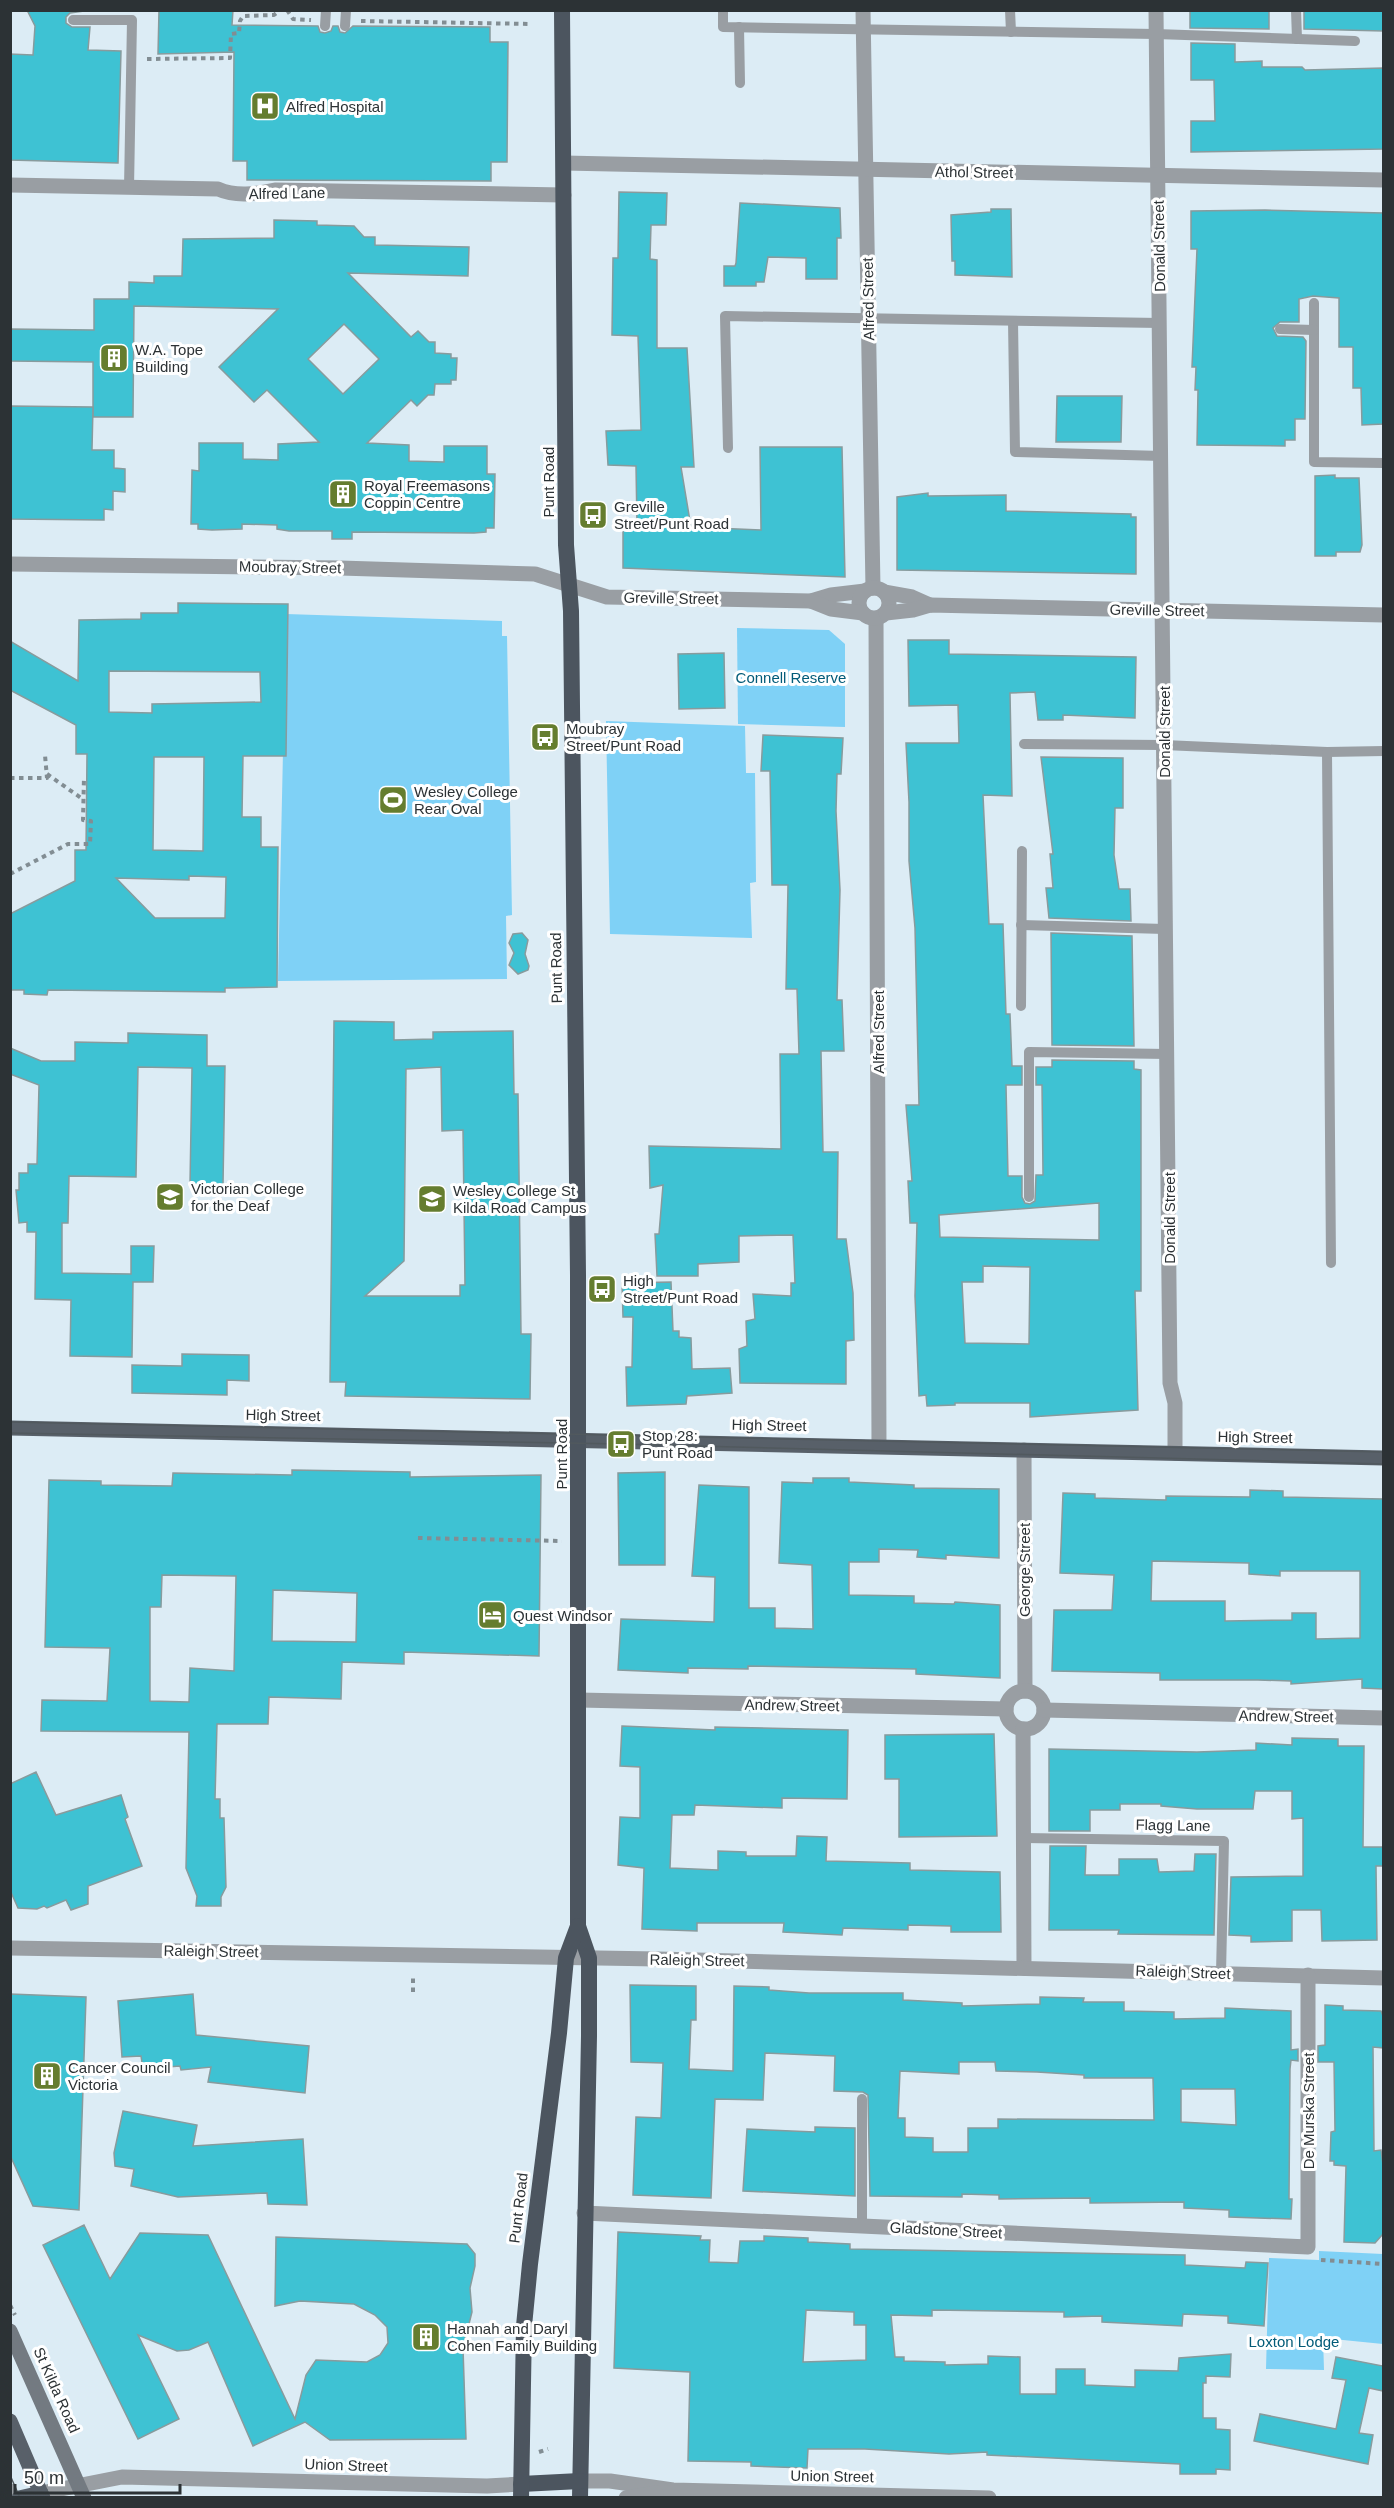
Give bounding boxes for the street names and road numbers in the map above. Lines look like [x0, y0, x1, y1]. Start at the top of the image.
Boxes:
street label: Athol Street [935, 163, 1014, 181]
street label: Alfred Lane [248, 184, 326, 202]
street label: Donald Street [1150, 199, 1168, 292]
street label: Alfred Street [859, 256, 877, 341]
street label: Punt Road [540, 447, 557, 517]
street label: Moubray Street [239, 558, 342, 576]
street label: Greville Street [623, 589, 719, 607]
street label: Greville Street [1109, 601, 1205, 619]
street label: Donald Street [1156, 685, 1173, 778]
street label: Punt Road [547, 932, 565, 1004]
street label: Alfred Street [870, 989, 887, 1074]
street label: Donald Street [1161, 1171, 1178, 1264]
street label: High Street [245, 1406, 321, 1424]
street label: High Street [731, 1416, 807, 1434]
street label: Punt Road [553, 1419, 570, 1489]
street label: High Street [1217, 1428, 1293, 1446]
street label: George Street [1016, 1522, 1033, 1617]
street label: Andrew Street [744, 1696, 840, 1714]
street label: Andrew Street [1238, 1707, 1334, 1725]
street label: Flagg Lane [1135, 1816, 1211, 1834]
street label: Raleigh Street [163, 1942, 259, 1960]
street label: Raleigh Street [649, 1951, 745, 1969]
street label: Raleigh Street [1135, 1962, 1232, 1982]
street label: De Murska Street [1300, 2052, 1317, 2169]
street label: Punt Road [505, 2172, 531, 2244]
street label: Gladstone Street [889, 2219, 1003, 2241]
street label: St Kilda Road [31, 2345, 83, 2435]
street label: Union Street [304, 2455, 389, 2475]
street label: Union Street [790, 2467, 875, 2485]

